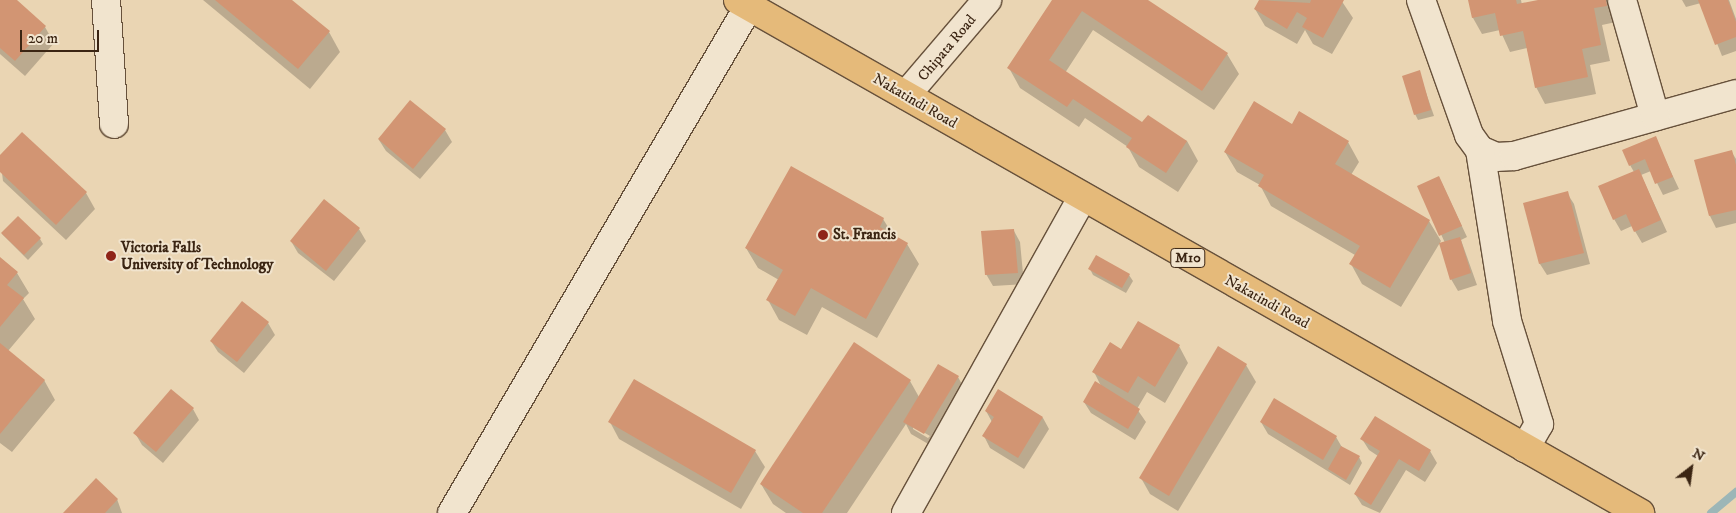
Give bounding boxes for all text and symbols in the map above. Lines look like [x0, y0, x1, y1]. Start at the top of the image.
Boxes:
street label: Chipata Road [914, 11, 980, 85]
scale bar [22, 20, 101, 52]
text: 20 m [28, 29, 58, 48]
street label: Nakatindi Road [870, 70, 960, 132]
place label: St. Francis [833, 226, 896, 244]
marker: St. Francis [817, 229, 829, 241]
place label: Victoria Falls University of Technology [121, 238, 273, 273]
road number: M10 [1169, 247, 1207, 270]
marker: Victoria Falls University of Technology [105, 250, 117, 262]
street label: Nakatindi Road [1221, 271, 1313, 333]
north arrow [1666, 443, 1716, 493]
text: N [1689, 444, 1708, 466]

